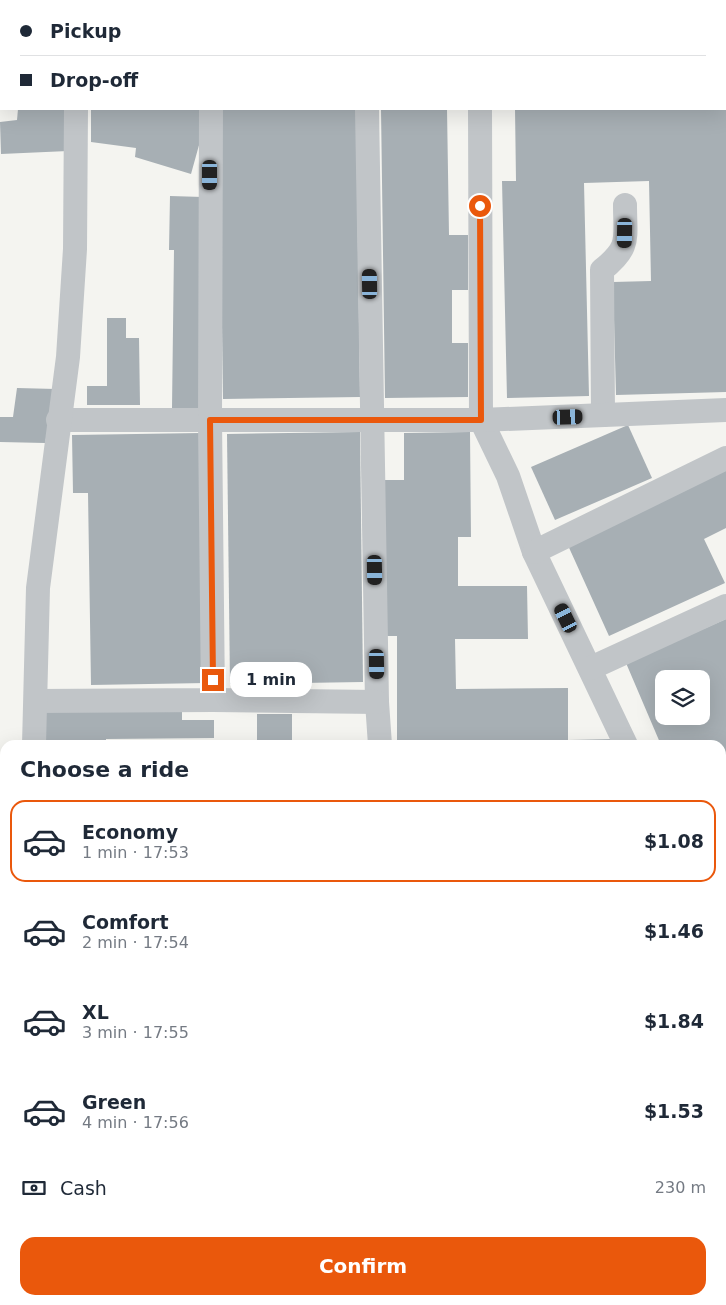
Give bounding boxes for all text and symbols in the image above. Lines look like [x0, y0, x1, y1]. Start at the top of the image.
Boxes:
text: Pickup [50, 20, 121, 42]
text: Drop-off [50, 69, 138, 91]
car [202, 160, 217, 190]
route start [469, 195, 491, 217]
car [617, 218, 632, 248]
car [362, 269, 377, 299]
car [552, 409, 583, 425]
car [367, 555, 382, 585]
car [552, 601, 579, 635]
car [369, 649, 384, 679]
callout: 1 min [230, 662, 313, 698]
route end [202, 669, 224, 691]
text: 1 min [246, 670, 296, 689]
map controls [655, 670, 710, 725]
button: layers [655, 670, 710, 725]
text: Choose a ride [20, 757, 189, 782]
icon: car [22, 819, 67, 864]
text: Economy [82, 821, 178, 843]
text: $1.08 [644, 830, 704, 852]
text: 1 min · 17:53 [82, 843, 189, 862]
icon: car [22, 909, 67, 954]
text: Comfort [82, 911, 169, 933]
text: $1.46 [644, 920, 704, 942]
text: 2 min · 17:54 [82, 933, 189, 952]
icon: car [22, 999, 67, 1044]
text: XL [82, 1001, 109, 1023]
text: $1.84 [644, 1010, 704, 1032]
text: 3 min · 17:55 [82, 1023, 189, 1042]
icon: car [22, 1089, 67, 1134]
text: Green [82, 1091, 146, 1113]
text: $1.53 [644, 1100, 704, 1122]
text: 4 min · 17:56 [82, 1113, 189, 1132]
icon: cash [20, 1174, 48, 1202]
text: Cash [60, 1177, 107, 1199]
text: 230 m [655, 1178, 706, 1197]
button: Confirm [20, 1237, 706, 1295]

